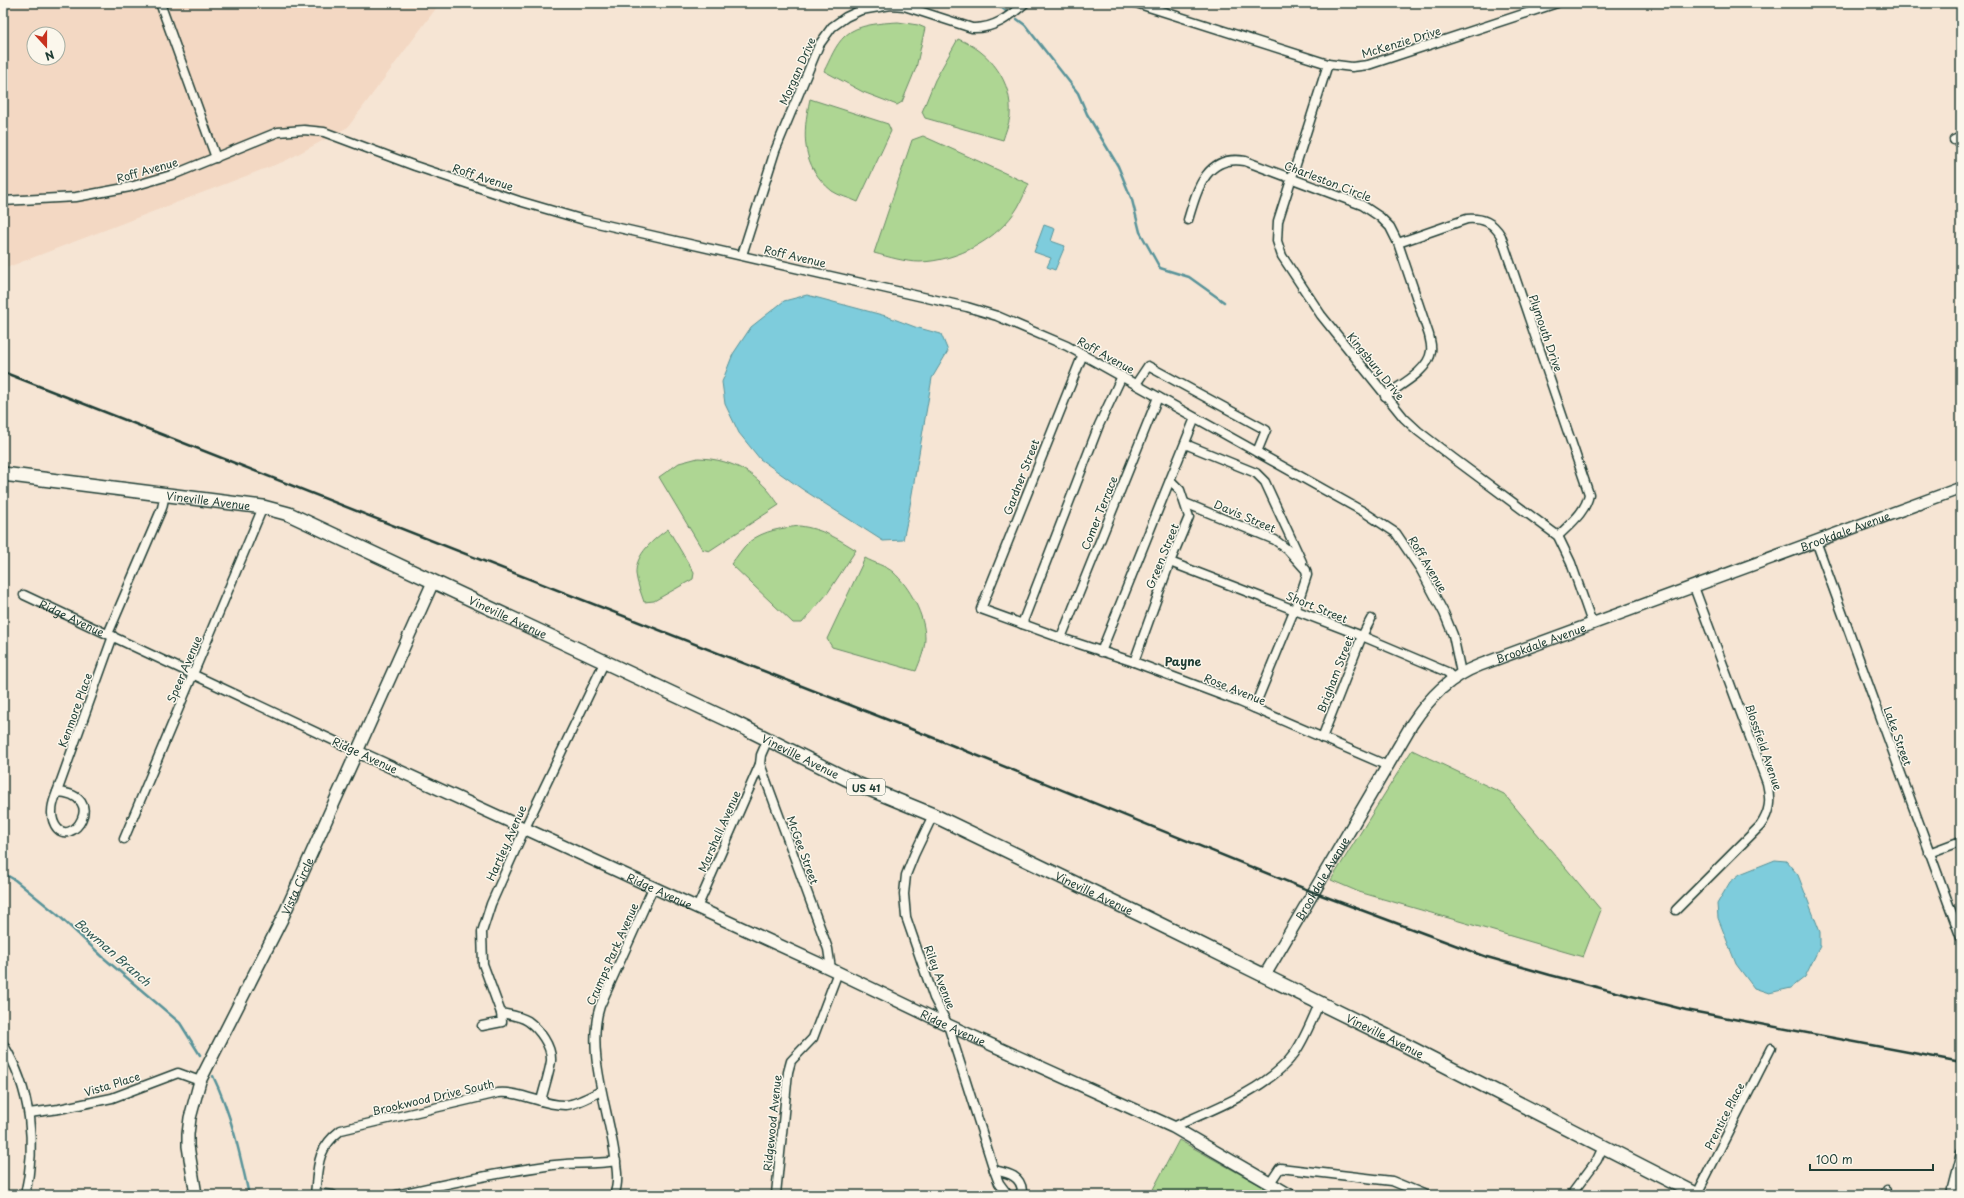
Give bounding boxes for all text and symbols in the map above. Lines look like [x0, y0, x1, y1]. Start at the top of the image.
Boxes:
street label: McKenzie Drive [1359, 22, 1443, 62]
north arrow [26, 26, 66, 66]
street label: Morgan Drive [774, 34, 820, 108]
text: N [42, 46, 57, 65]
street label: Roff Avenue [114, 153, 180, 187]
street label: Charleston Circle [1282, 156, 1374, 206]
street label: Roff Avenue [450, 159, 516, 195]
street label: Roff Avenue [762, 241, 828, 271]
street label: Plymouth Drive [1525, 292, 1567, 374]
street label: Kingsbury Drive [1343, 328, 1409, 404]
street label: Roff Avenue [1074, 332, 1138, 378]
street label: Gardner Street [999, 436, 1043, 517]
street label: Comer Terrace [1076, 473, 1122, 553]
street label: Vineville Avenue [165, 486, 251, 514]
street label: Davis Street [1211, 495, 1279, 537]
street label: Brookdale Avenue [1797, 506, 1892, 555]
street label: Green Street [1141, 520, 1183, 591]
street label: Roff Avenue [1404, 533, 1452, 595]
street label: Short Street [1284, 587, 1351, 627]
street label: Vineville Avenue [466, 591, 550, 642]
street label: Ridge Avenue [37, 595, 107, 640]
street label: Brookdale Avenue [1493, 618, 1588, 667]
street label: Brigham Street [1312, 632, 1358, 715]
street label: Speer Avenue [162, 633, 206, 705]
district label: Payne [1165, 652, 1202, 670]
street label: Rose Avenue [1201, 669, 1269, 709]
street label: Kenmore Place [54, 670, 96, 750]
street label: Blossfield Avenue [1741, 702, 1787, 792]
street label: Lake Street [1879, 704, 1917, 768]
street label: Vineville Avenue [759, 729, 842, 782]
street label: Ridge Avenue [330, 732, 400, 778]
road number: US 41 [847, 779, 885, 795]
street label: Marshall Avenue [693, 787, 745, 875]
street label: Hartley Avenue [482, 802, 530, 884]
street label: McGee Street [783, 813, 823, 887]
street label: Brookdale Avenue [1290, 833, 1353, 924]
street label: Vista Circle [276, 854, 317, 917]
street label: Vineville Avenue [1052, 867, 1136, 919]
street label: Ridge Avenue [624, 868, 695, 913]
street label: Crumps Park Avenue [582, 900, 642, 1008]
water label: Bowman Branch [71, 914, 156, 991]
street label: Riley Avenue [920, 943, 960, 1011]
street label: Ridge Avenue [918, 1005, 989, 1050]
street label: Vineville Avenue [1343, 1009, 1427, 1062]
street label: Vista Place [82, 1067, 142, 1101]
street label: Ridgewood Avenue [758, 1074, 786, 1172]
street label: Brookwood Drive South [370, 1075, 496, 1119]
street label: Prentice Place [1700, 1079, 1748, 1152]
scale bar [1810, 1146, 1933, 1172]
text: 100 m [1816, 1150, 1853, 1168]

